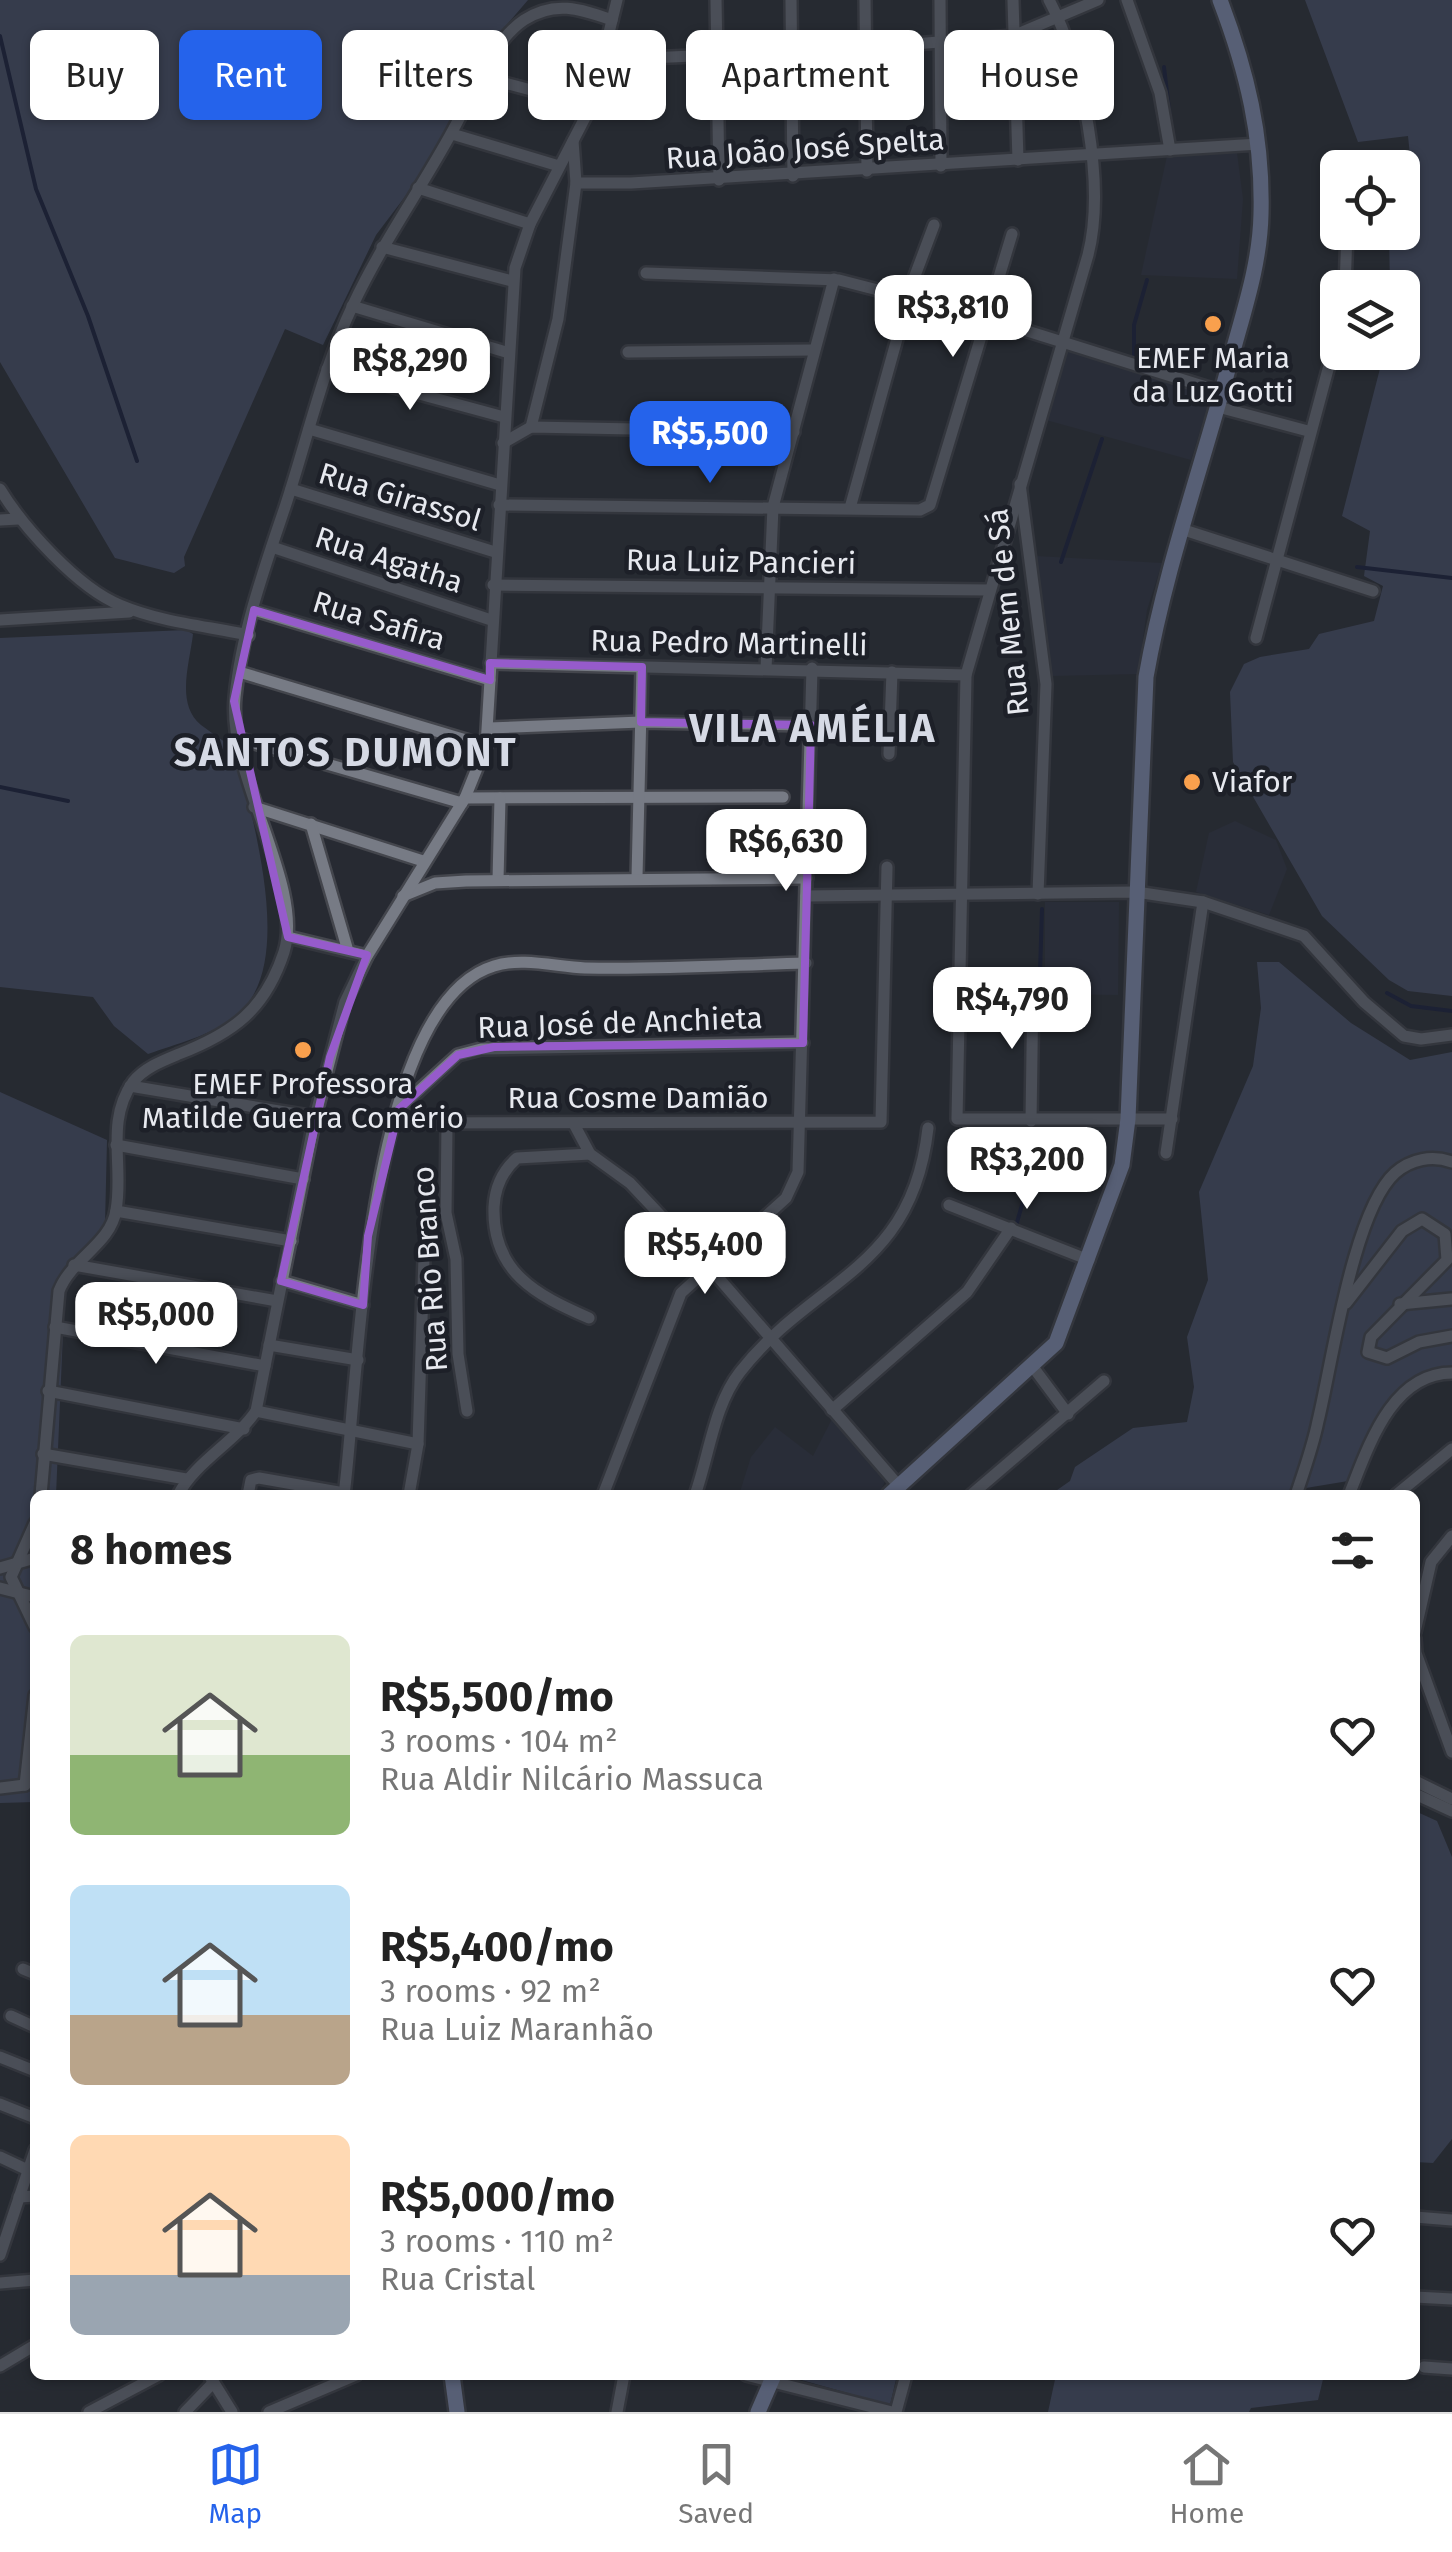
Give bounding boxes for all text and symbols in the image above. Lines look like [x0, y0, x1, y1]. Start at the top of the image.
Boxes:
chip: Buy [30, 30, 159, 120]
chip: Rent [179, 30, 322, 120]
chip: Filters [342, 30, 508, 120]
chip: New [528, 30, 666, 120]
chip: Apartment [686, 30, 924, 120]
chip: House [944, 30, 1114, 120]
street label: Rua João José Spelta [664, 121, 946, 177]
map controls [1320, 150, 1420, 370]
button: locate [1320, 150, 1420, 250]
button: layers [1320, 270, 1420, 370]
pin: R$3,810 [861, 275, 1045, 360]
text: R$3,810 [897, 288, 1009, 326]
marker: EMEF Maria da Luz Gotti [1202, 313, 1224, 335]
pin: R$8,290 [318, 328, 502, 413]
place label: EMEF Maria da Luz Gotti [1132, 340, 1294, 410]
text: R$8,290 [352, 341, 468, 379]
pin: R$5,500 [618, 401, 802, 486]
text: R$5,500 [652, 414, 768, 452]
street label: Rua Girassol [314, 455, 486, 539]
street label: Rua Mem de Sá [979, 507, 1037, 717]
street label: Rua Agatha [311, 519, 467, 601]
street label: Rua Luiz Pancieri [626, 542, 856, 582]
street label: Rua Safira [308, 584, 450, 658]
street label: Rua Pedro Martinelli [590, 623, 868, 663]
district label: VILA AMÉLIA [688, 703, 937, 753]
district label: SANTOS DUMONT [174, 729, 518, 777]
place label: Viafor [1212, 764, 1293, 800]
marker: Viafor [1181, 771, 1203, 793]
pin: R$6,630 [694, 809, 878, 894]
text: R$6,630 [728, 822, 844, 860]
pin: R$4,790 [920, 967, 1104, 1052]
text: R$4,790 [955, 980, 1069, 1018]
street label: Rua José de Anchieta [477, 1000, 763, 1046]
marker: EMEF Professora Matilde Guerra Comério [292, 1039, 314, 1061]
place label: EMEF Professora Matilde Guerra Comério [142, 1066, 464, 1136]
street label: Rua Cosme Damião [508, 1080, 768, 1116]
pin: R$3,200 [935, 1127, 1119, 1212]
text: R$3,200 [969, 1140, 1085, 1178]
street label: Rua Rio Branco [405, 1165, 455, 1373]
pin: R$5,400 [613, 1212, 797, 1297]
text: R$5,400 [647, 1225, 763, 1263]
pin: R$5,000 [64, 1282, 248, 1367]
text: R$5,000 [97, 1295, 215, 1333]
icon: filters [1325, 1523, 1380, 1578]
text: 8 homes [70, 1525, 232, 1575]
text: R$5,500/mo [380, 1672, 614, 1722]
icon: home [150, 1675, 270, 1795]
icon: heart [1325, 1708, 1380, 1763]
text: 3 rooms · 104 m² [380, 1722, 618, 1760]
text: Rua Aldir Nilcário Massuca [380, 1760, 764, 1798]
text: R$5,400/mo [380, 1922, 614, 1972]
icon: home [150, 1925, 270, 2045]
icon: heart [1325, 1958, 1380, 2013]
text: 3 rooms · 92 m² [380, 1972, 601, 2010]
text: Rua Luiz Maranhão [380, 2010, 654, 2048]
text: R$5,000/mo [380, 2172, 615, 2222]
icon: home [150, 2175, 270, 2295]
icon: heart [1325, 2208, 1380, 2263]
text: 3 rooms · 110 m² [380, 2222, 614, 2260]
text: Rua Cristal [380, 2260, 535, 2298]
tab: Map [208, 2437, 263, 2530]
tab: Saved [678, 2437, 754, 2530]
tab: Home [1170, 2437, 1244, 2530]

